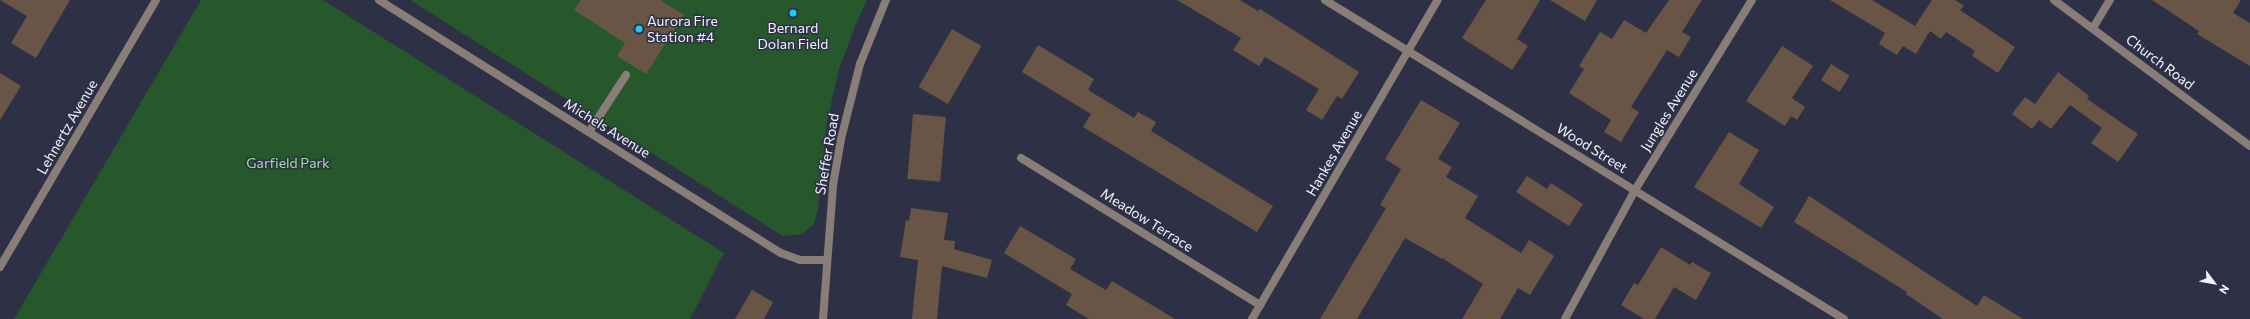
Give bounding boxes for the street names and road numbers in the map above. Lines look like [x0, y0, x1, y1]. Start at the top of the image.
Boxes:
street label: Church Road [2123, 31, 2197, 93]
street label: Jungles Avenue [1637, 66, 1701, 154]
street label: Lehnertz Avenue [33, 77, 101, 177]
street label: Michels Avenue [561, 95, 653, 161]
street label: Hankes Avenue [1303, 107, 1365, 199]
street label: Sheffer Road [812, 112, 842, 196]
street label: Wood Street [1553, 120, 1631, 176]
street label: Meadow Terrace [1098, 185, 1196, 255]

